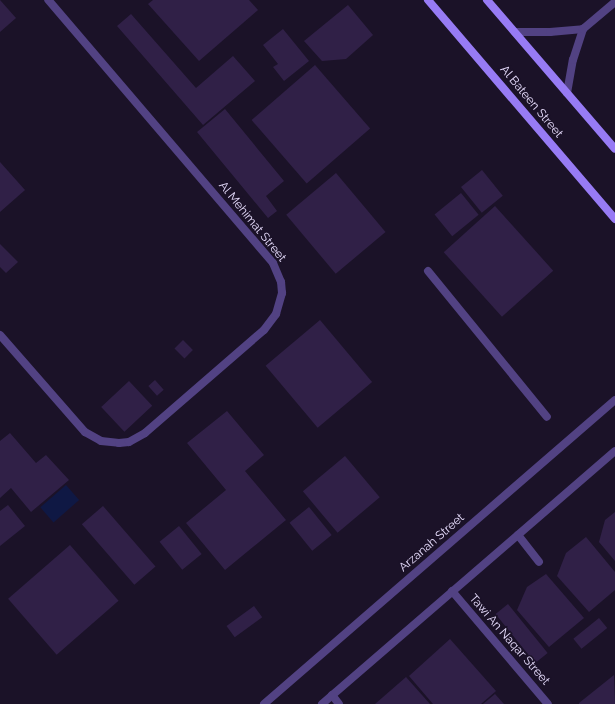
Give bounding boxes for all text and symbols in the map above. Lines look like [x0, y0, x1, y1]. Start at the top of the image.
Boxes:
street label: Al Bateen Street [496, 63, 566, 141]
street label: Al Mehimat Street [215, 179, 289, 265]
street label: Arzanah Street [396, 511, 468, 575]
street label: Tawi An Naqar Street [465, 591, 553, 689]

